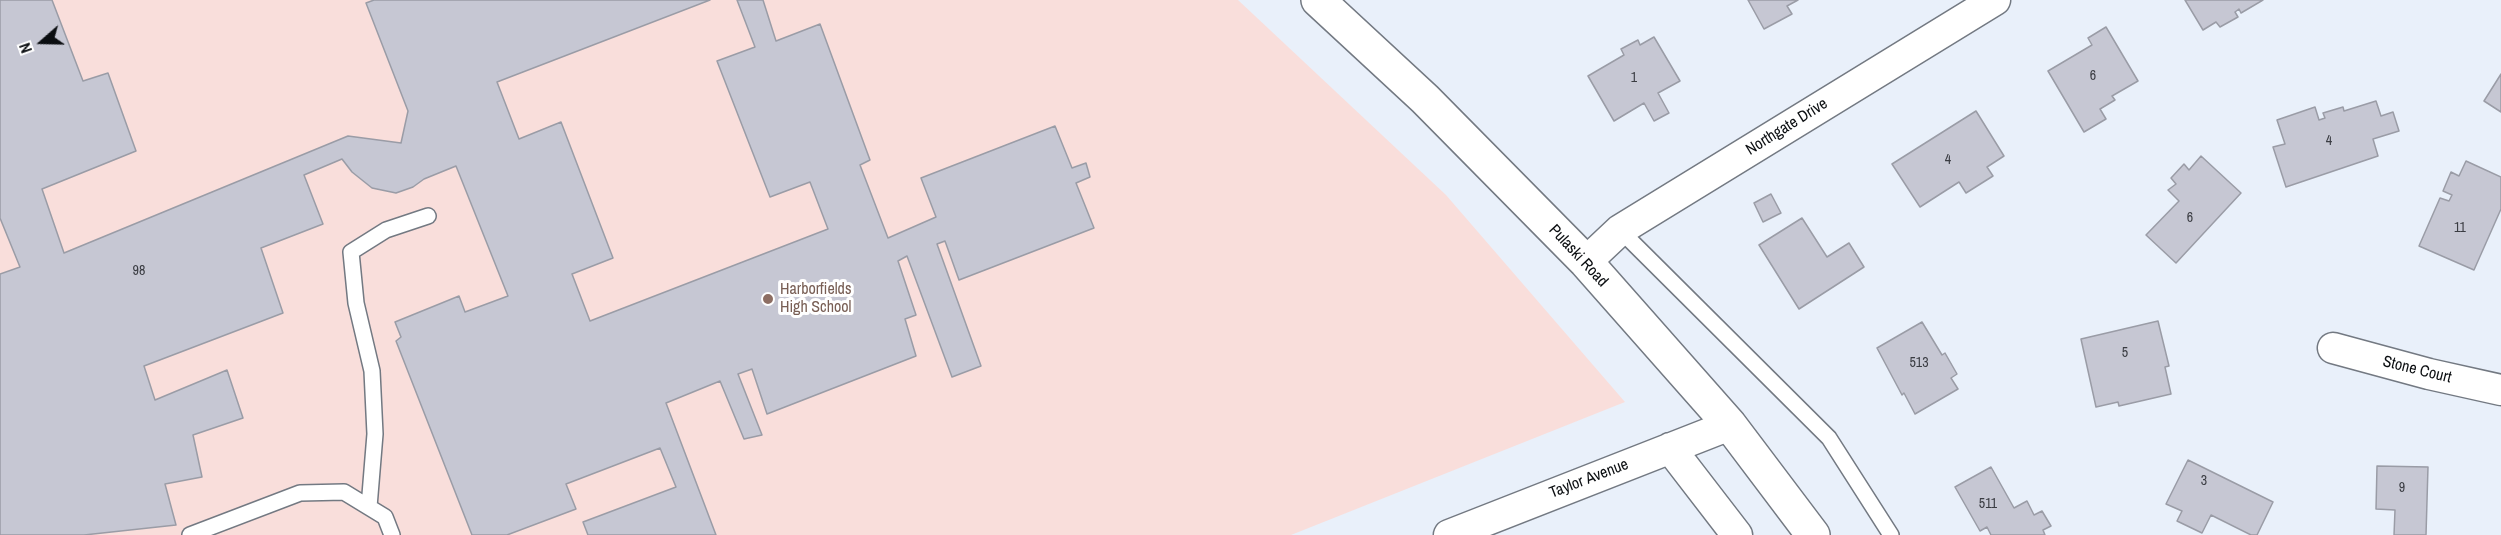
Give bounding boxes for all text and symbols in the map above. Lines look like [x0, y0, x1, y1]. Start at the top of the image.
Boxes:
north arrow [12, 12, 72, 72]
text: N [13, 40, 37, 56]
house number: 6 [2090, 68, 2096, 84]
house number: 1 [1631, 70, 1637, 86]
street label: Northgate Drive [1743, 94, 1831, 160]
house number: 4 [2326, 133, 2332, 149]
house number: 4 [1945, 152, 1951, 168]
house number: 6 [2187, 210, 2193, 226]
house number: 11 [2454, 220, 2466, 236]
street label: Pulaski Road [1544, 221, 1612, 291]
house number: 98 [133, 263, 145, 279]
place label: Harborfields High School [780, 280, 851, 318]
marker: Harborfields High School [761, 292, 775, 306]
house number: 5 [2122, 345, 2128, 361]
street label: Stone Court [2381, 352, 2453, 388]
house number: 513 [1909, 355, 1929, 371]
street label: Taylor Avenue [1547, 455, 1631, 503]
house number: 3 [2201, 473, 2207, 489]
house number: 9 [2399, 480, 2405, 496]
house number: 511 [1979, 496, 1997, 512]

